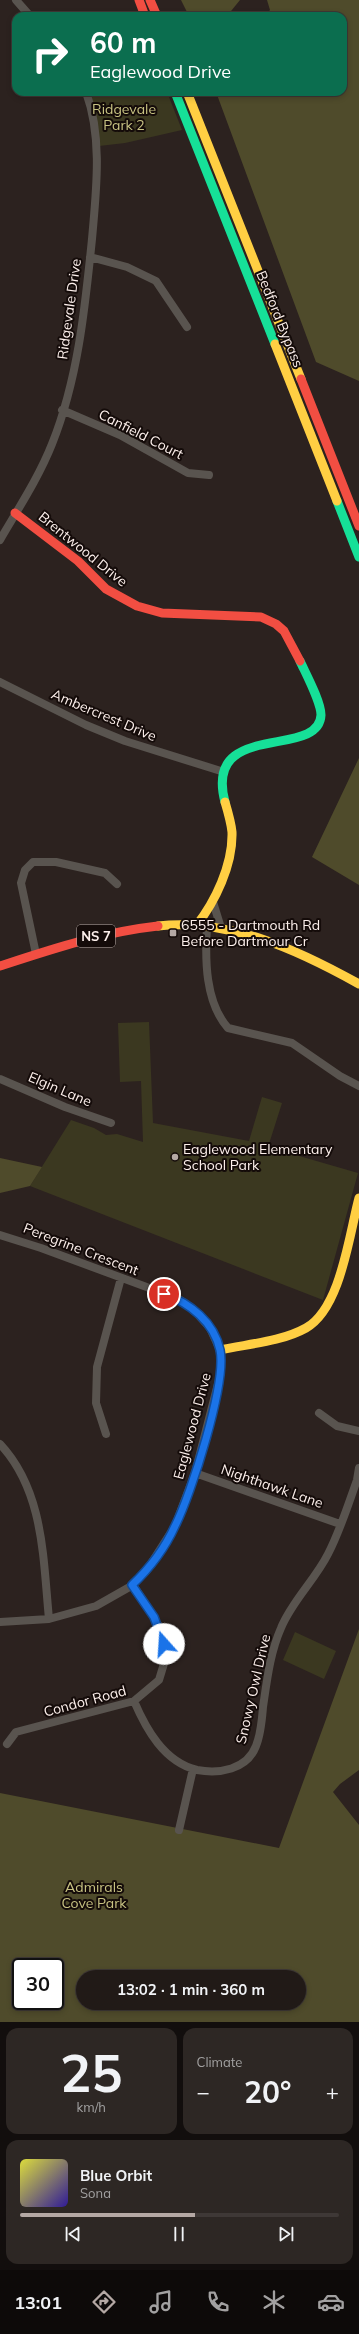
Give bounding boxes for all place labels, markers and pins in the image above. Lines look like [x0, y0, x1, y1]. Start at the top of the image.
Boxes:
place label: 6555 - Dartmouth Rd Before Dartmour Cr [181, 916, 320, 950]
marker: 6555 - Dartmouth Rd Before Dartmour Cr [168, 928, 178, 938]
place label: Eaglewood Elementary School Park [183, 1140, 333, 1174]
marker: Eaglewood Elementary School Park [170, 1152, 180, 1162]
pin [147, 1277, 181, 1311]

